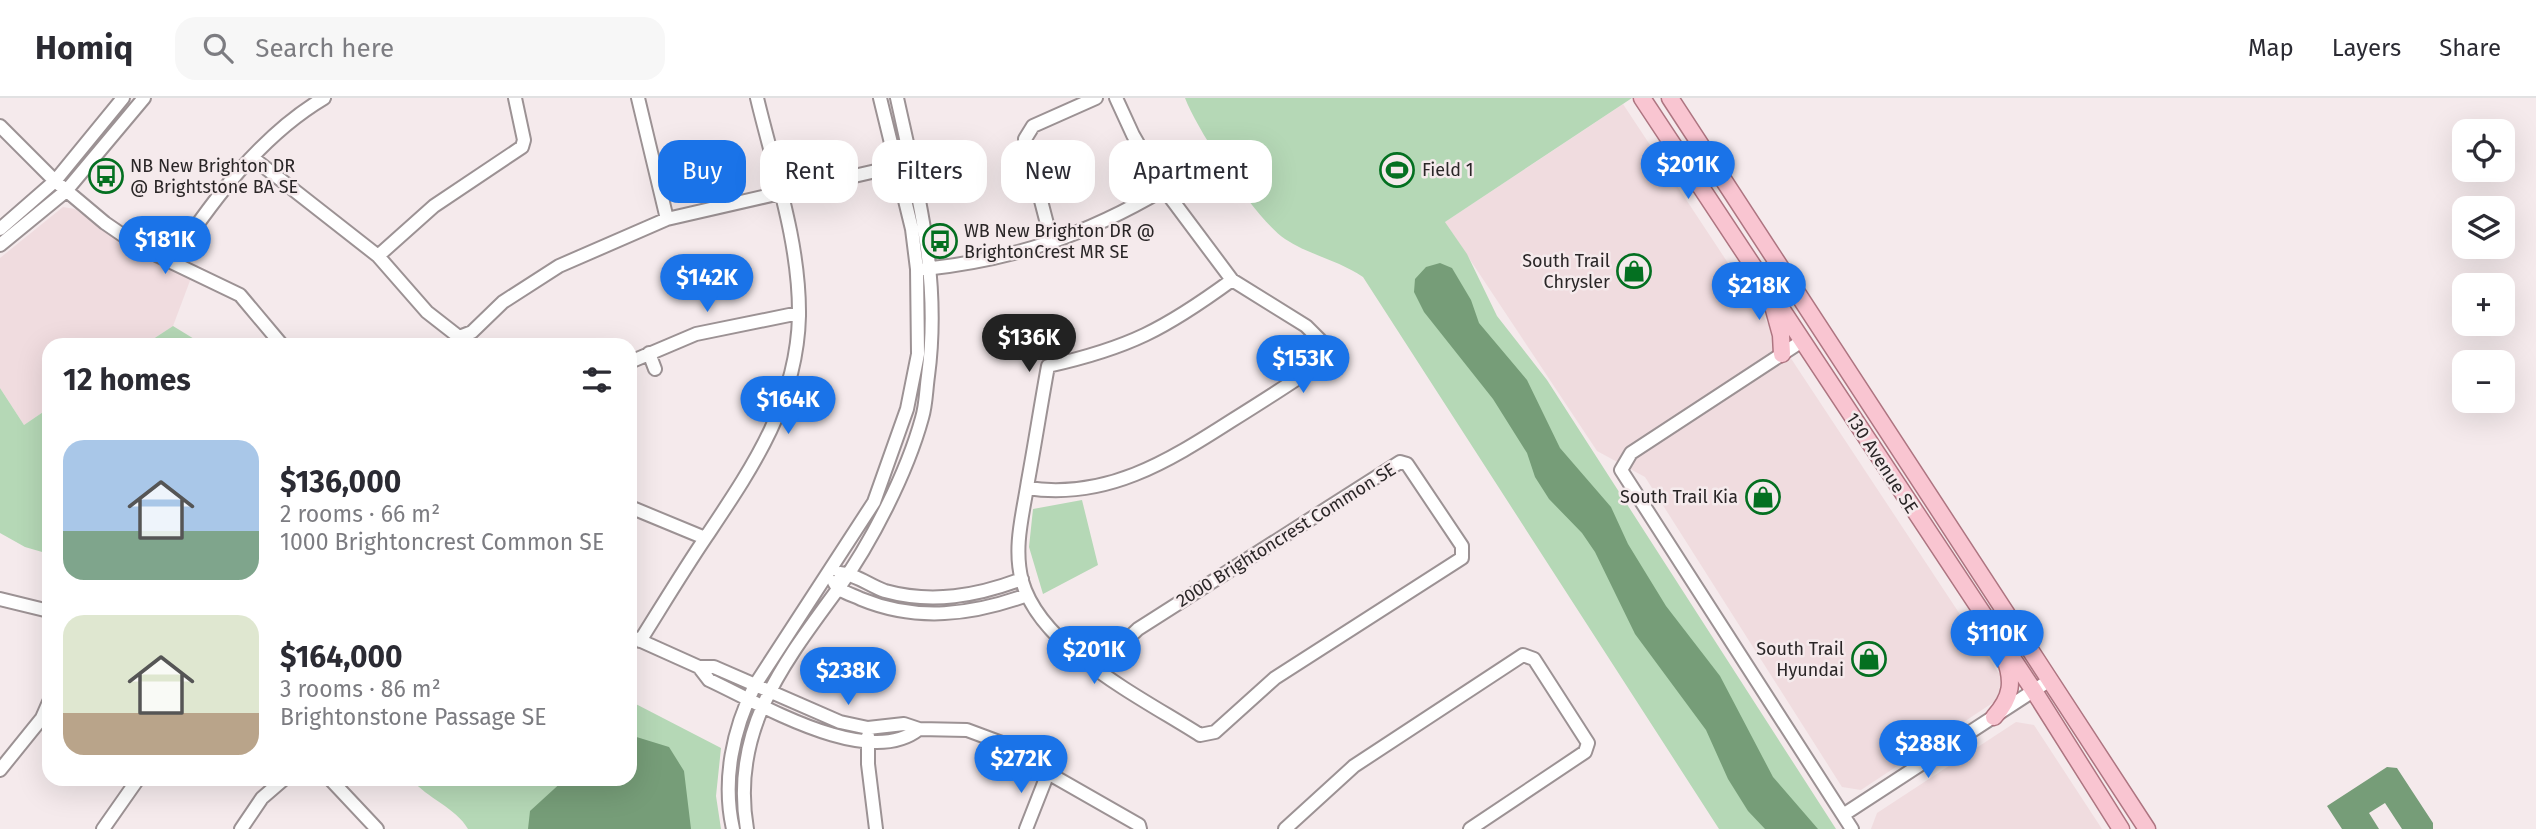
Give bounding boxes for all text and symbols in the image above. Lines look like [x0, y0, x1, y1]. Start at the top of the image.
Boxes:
search box [175, 17, 665, 80]
text: Homiq [35, 28, 133, 68]
icon: search [199, 29, 237, 67]
text: Search here [255, 33, 394, 64]
text: Map [2248, 34, 2294, 62]
text: Layers [2332, 34, 2401, 62]
text: Share [2439, 34, 2501, 62]
map controls [2452, 119, 2515, 413]
button: locate [2452, 119, 2515, 182]
chip: Buy [658, 140, 746, 203]
chip: Rent [760, 140, 858, 203]
chip: Filters [872, 140, 987, 203]
chip: New [1001, 140, 1095, 203]
chip: Apartment [1109, 140, 1272, 203]
pin: $201K [1639, 141, 1737, 201]
text: $201K [1657, 150, 1719, 178]
sports icon: Field 1 [1378, 151, 1416, 189]
place label: NB New Brighton DR @ Brightstone BA SE [130, 155, 298, 198]
bus stop icon: NB New Brighton DR @ Brightstone BA SE [87, 157, 125, 195]
place label: Field 1 [1422, 159, 1474, 181]
button: layers [2452, 196, 2515, 259]
pin: $181K [116, 216, 214, 276]
place label: WB New Brighton DR @ BrightonCrest MR SE [964, 220, 1155, 263]
bus stop icon: WB New Brighton DR @ BrightonCrest MR SE [921, 222, 959, 260]
text: $181K [135, 225, 195, 253]
place label: South Trail Chrysler [1522, 250, 1610, 293]
shop icon: South Trail Chrysler [1615, 252, 1653, 290]
pin: $142K [658, 254, 756, 314]
pin: $218K [1710, 262, 1808, 322]
text: $142K [676, 263, 738, 291]
text: $218K [1728, 271, 1790, 299]
button: + [2452, 273, 2515, 336]
pin: $136K [980, 314, 1078, 374]
text: $136K [998, 323, 1060, 351]
pin: $153K [1254, 336, 1352, 395]
text: $153K [1272, 344, 1334, 372]
button: − [2452, 350, 2515, 413]
icon: filters [578, 361, 616, 399]
text: 12 homes [63, 362, 191, 398]
pin: $164K [739, 376, 837, 436]
text: $164K [757, 385, 820, 413]
street label: 130 Avenue SE [1841, 409, 1923, 517]
street label: 2000 Brightoncrest Common SE [1172, 458, 1400, 612]
text: $136,000 [280, 464, 401, 500]
icon: home [119, 468, 203, 552]
shop icon: South Trail Kia [1744, 478, 1782, 516]
place label: South Trail Kia [1620, 486, 1738, 508]
text: 2 rooms · 66 m² [280, 500, 440, 528]
text: 1000 Brightoncrest Common SE [280, 528, 604, 556]
pin: $110K [1948, 610, 2046, 670]
text: $110K [1967, 619, 2027, 647]
pin: $201K [1045, 626, 1143, 686]
text: $201K [1063, 635, 1125, 663]
place label: South Trail Hyundai [1756, 638, 1844, 681]
text: $164,000 [280, 639, 403, 675]
shop icon: South Trail Hyundai [1850, 640, 1888, 678]
icon: home [119, 643, 203, 727]
pin: $238K [799, 648, 897, 707]
text: $238K [816, 656, 880, 684]
text: 3 rooms · 86 m² [280, 675, 441, 703]
text: Brightonstone Passage SE [280, 703, 547, 731]
pin: $288K [1879, 720, 1977, 780]
text: $288K [1895, 729, 1961, 757]
pin: $272K [972, 736, 1070, 795]
text: $272K [990, 744, 1052, 772]

